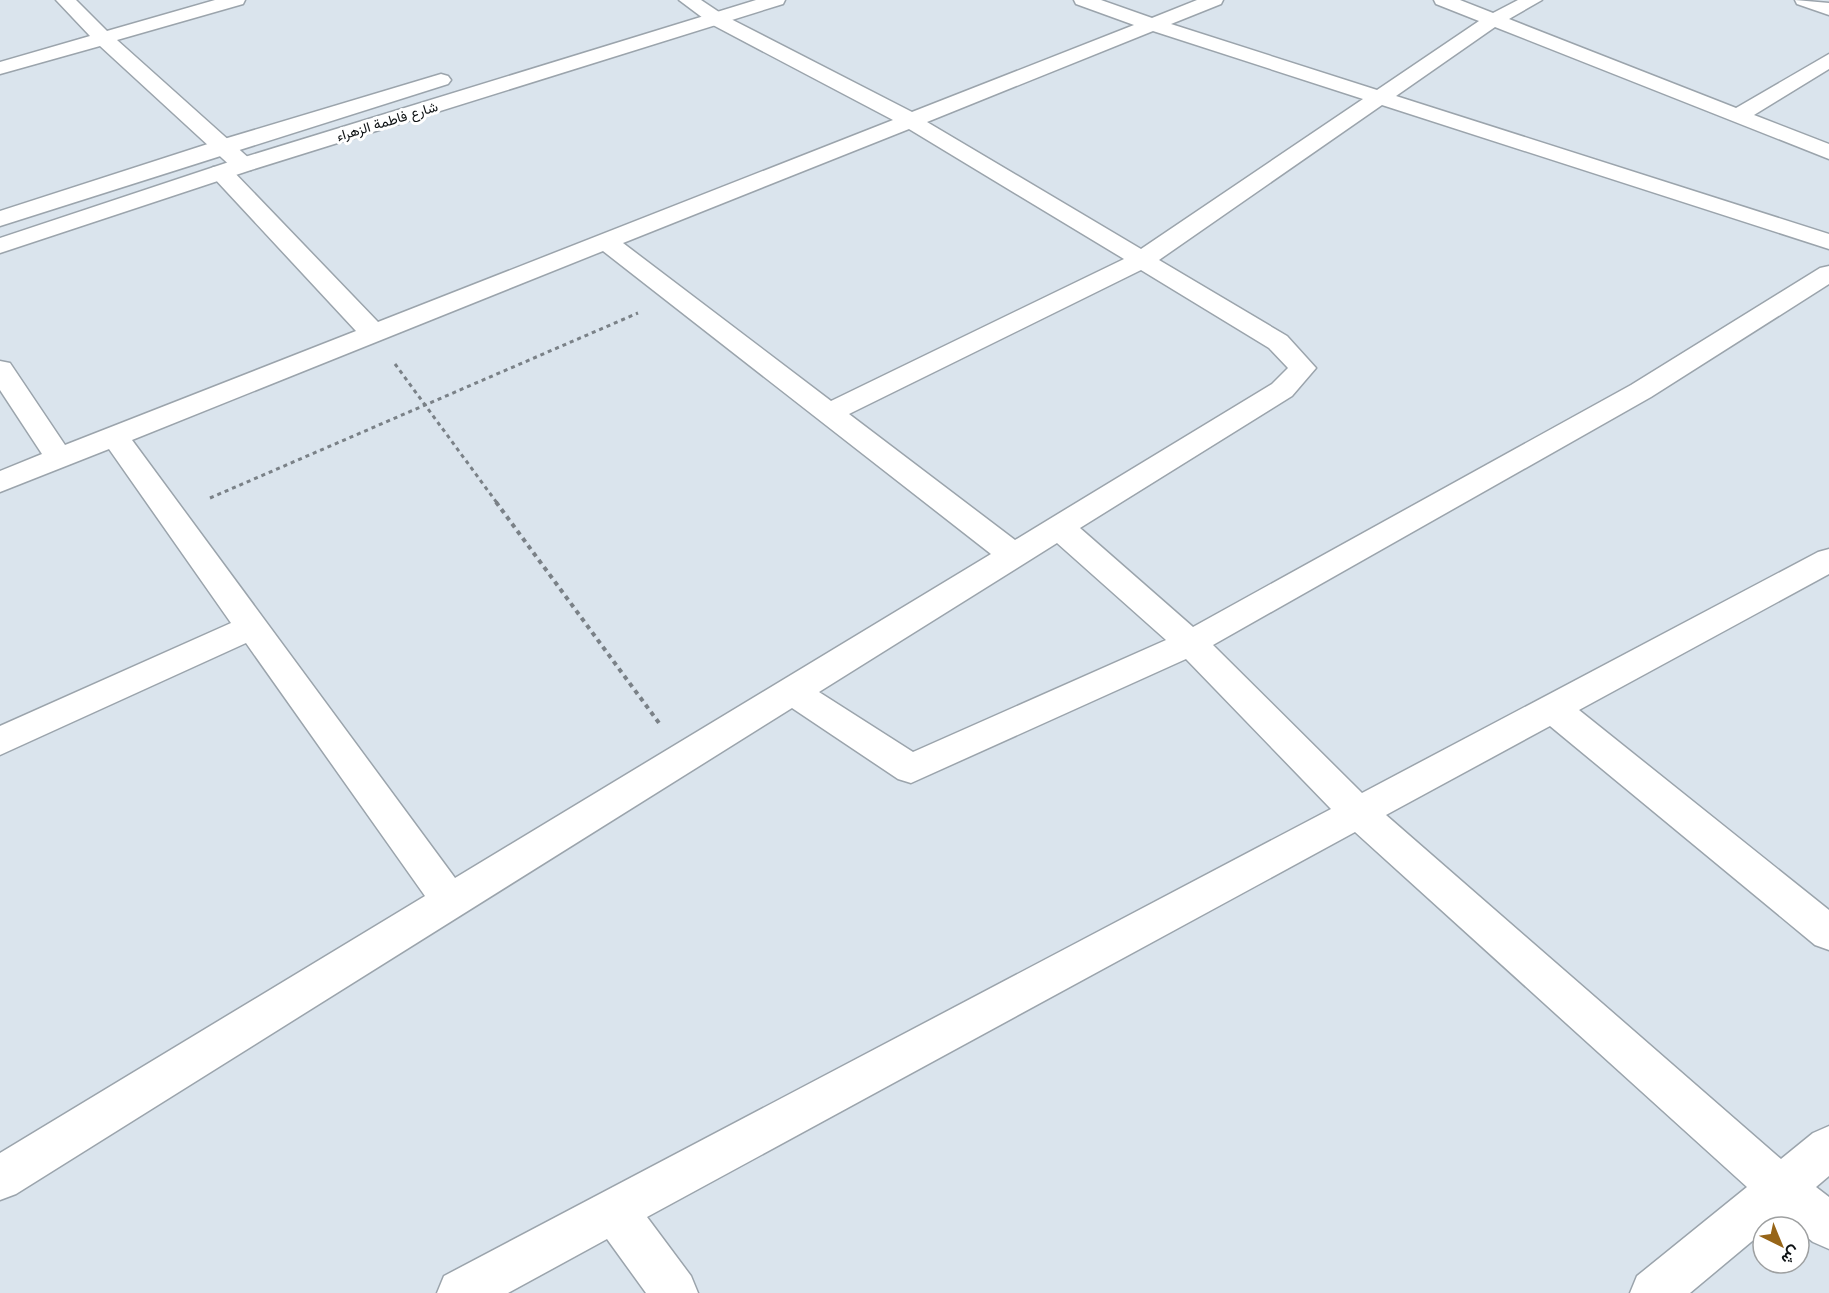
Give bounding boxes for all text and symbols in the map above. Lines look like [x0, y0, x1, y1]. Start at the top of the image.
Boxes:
street label: شارع فاطمة الزهراء [334, 98, 440, 147]
north arrow [1751, 1215, 1811, 1275]
text: ش [1777, 1242, 1804, 1268]

